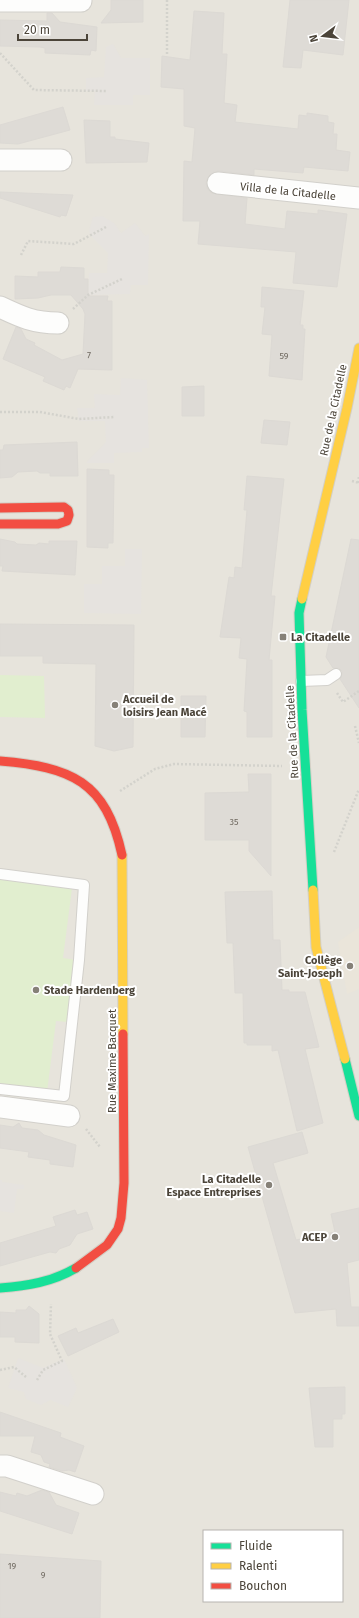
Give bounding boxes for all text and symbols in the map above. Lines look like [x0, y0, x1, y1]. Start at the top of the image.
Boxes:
scale bar [18, 16, 87, 42]
north arrow [303, 16, 343, 56]
text: 20 m [24, 23, 50, 37]
text: N [307, 33, 321, 44]
street label: Villa de la Citadelle [239, 180, 336, 203]
house number: 7 [87, 350, 91, 360]
house number: 59 [279, 351, 289, 361]
street label: Rue de la Citadelle [317, 363, 350, 457]
place label: La Citadelle [291, 631, 350, 644]
marker: La Citadelle [278, 632, 288, 642]
street label: Rue de la Citadelle [284, 685, 301, 779]
place label: Accueil de loisirs Jean Macé [122, 693, 207, 719]
marker: Accueil de loisirs Jean Macé [110, 700, 120, 710]
house number: 35 [229, 817, 239, 827]
place label: Collège Saint-Joseph [278, 954, 342, 980]
marker: Collège Saint-Joseph [345, 961, 355, 971]
place label: Stade Hardenberg [44, 984, 136, 997]
marker: Stade Hardenberg [31, 985, 41, 995]
street label: Rue Maxime Bacquet [106, 1009, 119, 1113]
place label: La Citadelle Espace Entreprises [167, 1173, 262, 1199]
marker: La Citadelle Espace Entreprises [264, 1180, 274, 1190]
place label: ACEP [301, 1231, 327, 1244]
marker: ACEP [330, 1232, 340, 1242]
legend [203, 1530, 343, 1602]
text: Fluide [239, 1539, 272, 1553]
text: Ralenti [239, 1559, 277, 1573]
house number: 19 [8, 1561, 17, 1571]
house number: 9 [41, 1570, 46, 1580]
text: Bouchon [239, 1579, 287, 1593]

